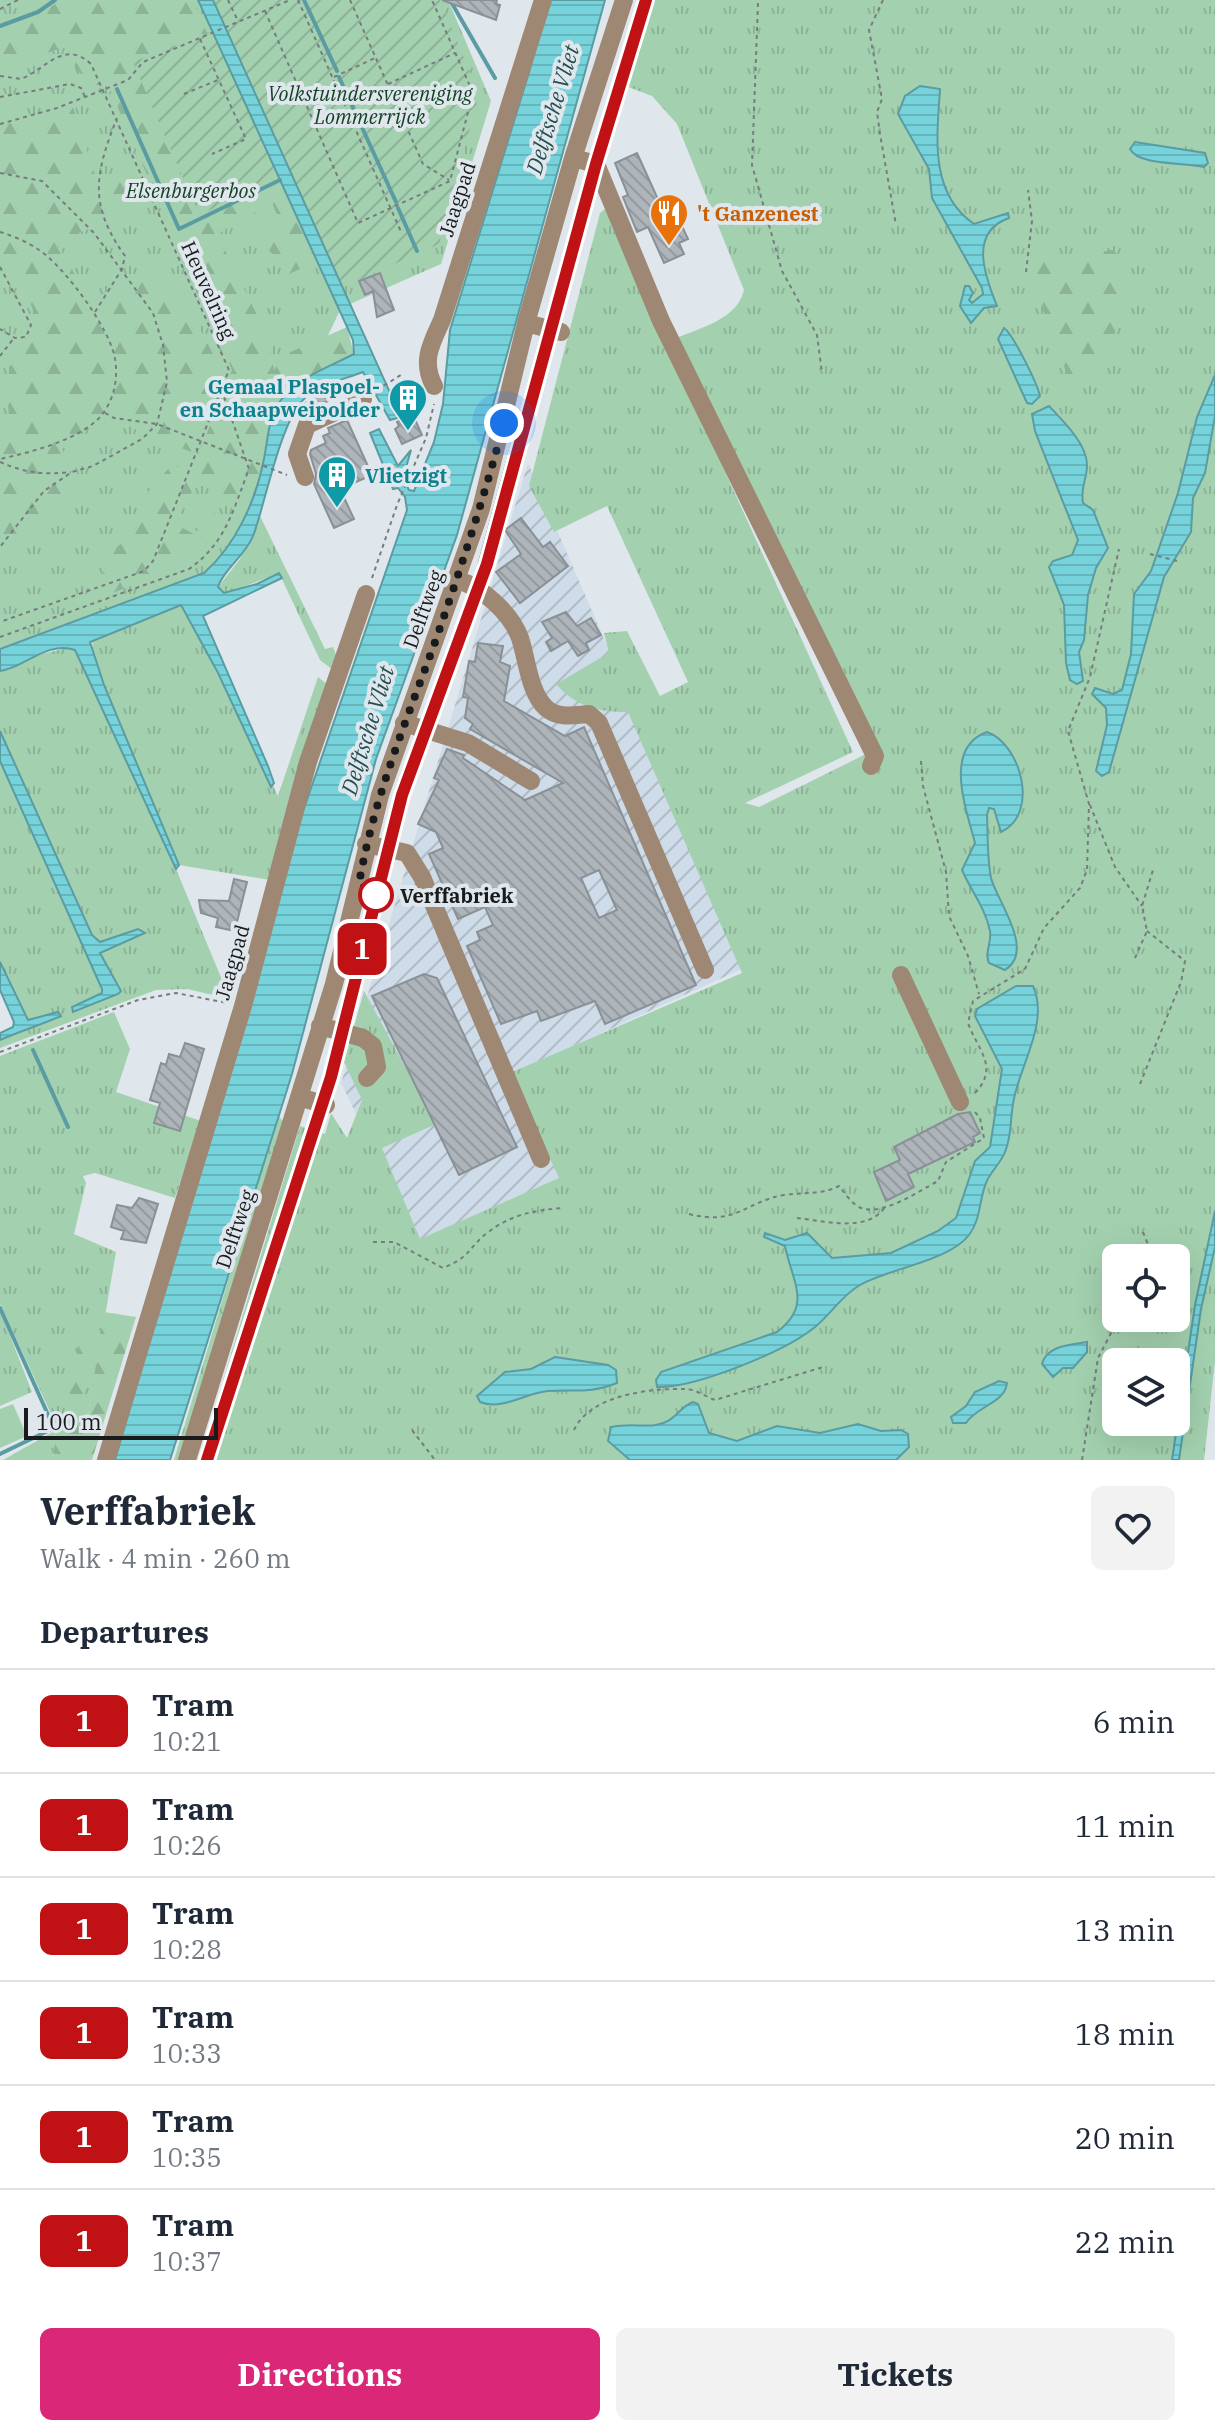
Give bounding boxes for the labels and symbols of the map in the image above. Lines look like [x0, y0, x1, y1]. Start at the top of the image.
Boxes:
water label: Delftsche Vliet [518, 40, 586, 178]
park label: Volkstuindersvereniging Lommerrijck [267, 80, 473, 130]
street label: Jaagpad [432, 158, 482, 240]
park label: Elsenburgerbos [125, 177, 257, 204]
restaurant icon: 't Ganzenest [648, 192, 690, 247]
place label: 't Ganzenest [697, 200, 819, 227]
street label: Heuvelring [175, 237, 243, 343]
place label: Gemaal Plaspoel- en Schaapweipolder [180, 373, 380, 423]
building icon: Gemaal Plaspoel- en Schaapweipolder [387, 377, 429, 432]
your location [484, 403, 524, 443]
building icon: Vlietzigt [316, 454, 358, 509]
place label: Vlietzigt [365, 462, 447, 489]
street label: Delftweg [396, 566, 450, 652]
water label: Delftsche Vliet [333, 661, 401, 799]
marker: Verffabriek [359, 878, 393, 912]
place label: Verffabriek [400, 882, 514, 909]
street label: Jaagpad [208, 921, 256, 1003]
line badge: 1 [336, 923, 388, 975]
street label: Delftweg [209, 1186, 261, 1272]
scale bar [24, 1404, 218, 1440]

